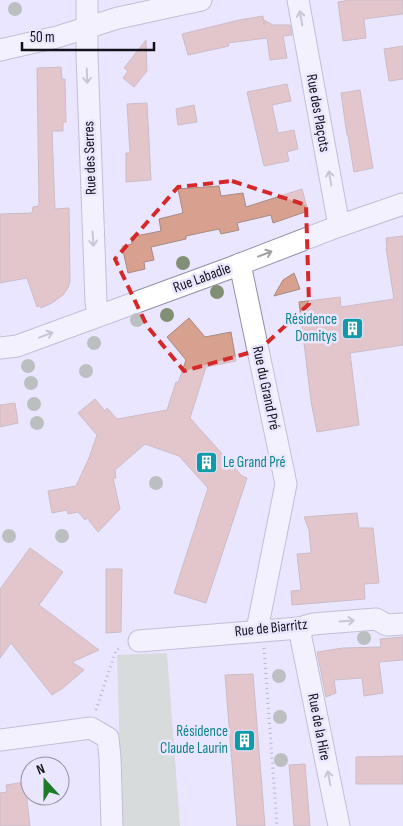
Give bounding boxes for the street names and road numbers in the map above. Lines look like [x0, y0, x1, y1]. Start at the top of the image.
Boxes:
street label: Rue des Plaçots [302, 73, 334, 153]
street label: Rue des Serres [79, 121, 101, 195]
street label: Rue Labadie [171, 259, 233, 297]
street label: Rue du Grand Pré [248, 344, 284, 432]
street label: Rue de Biarritz [234, 615, 309, 641]
street label: Rue de la Hire [303, 692, 335, 762]

